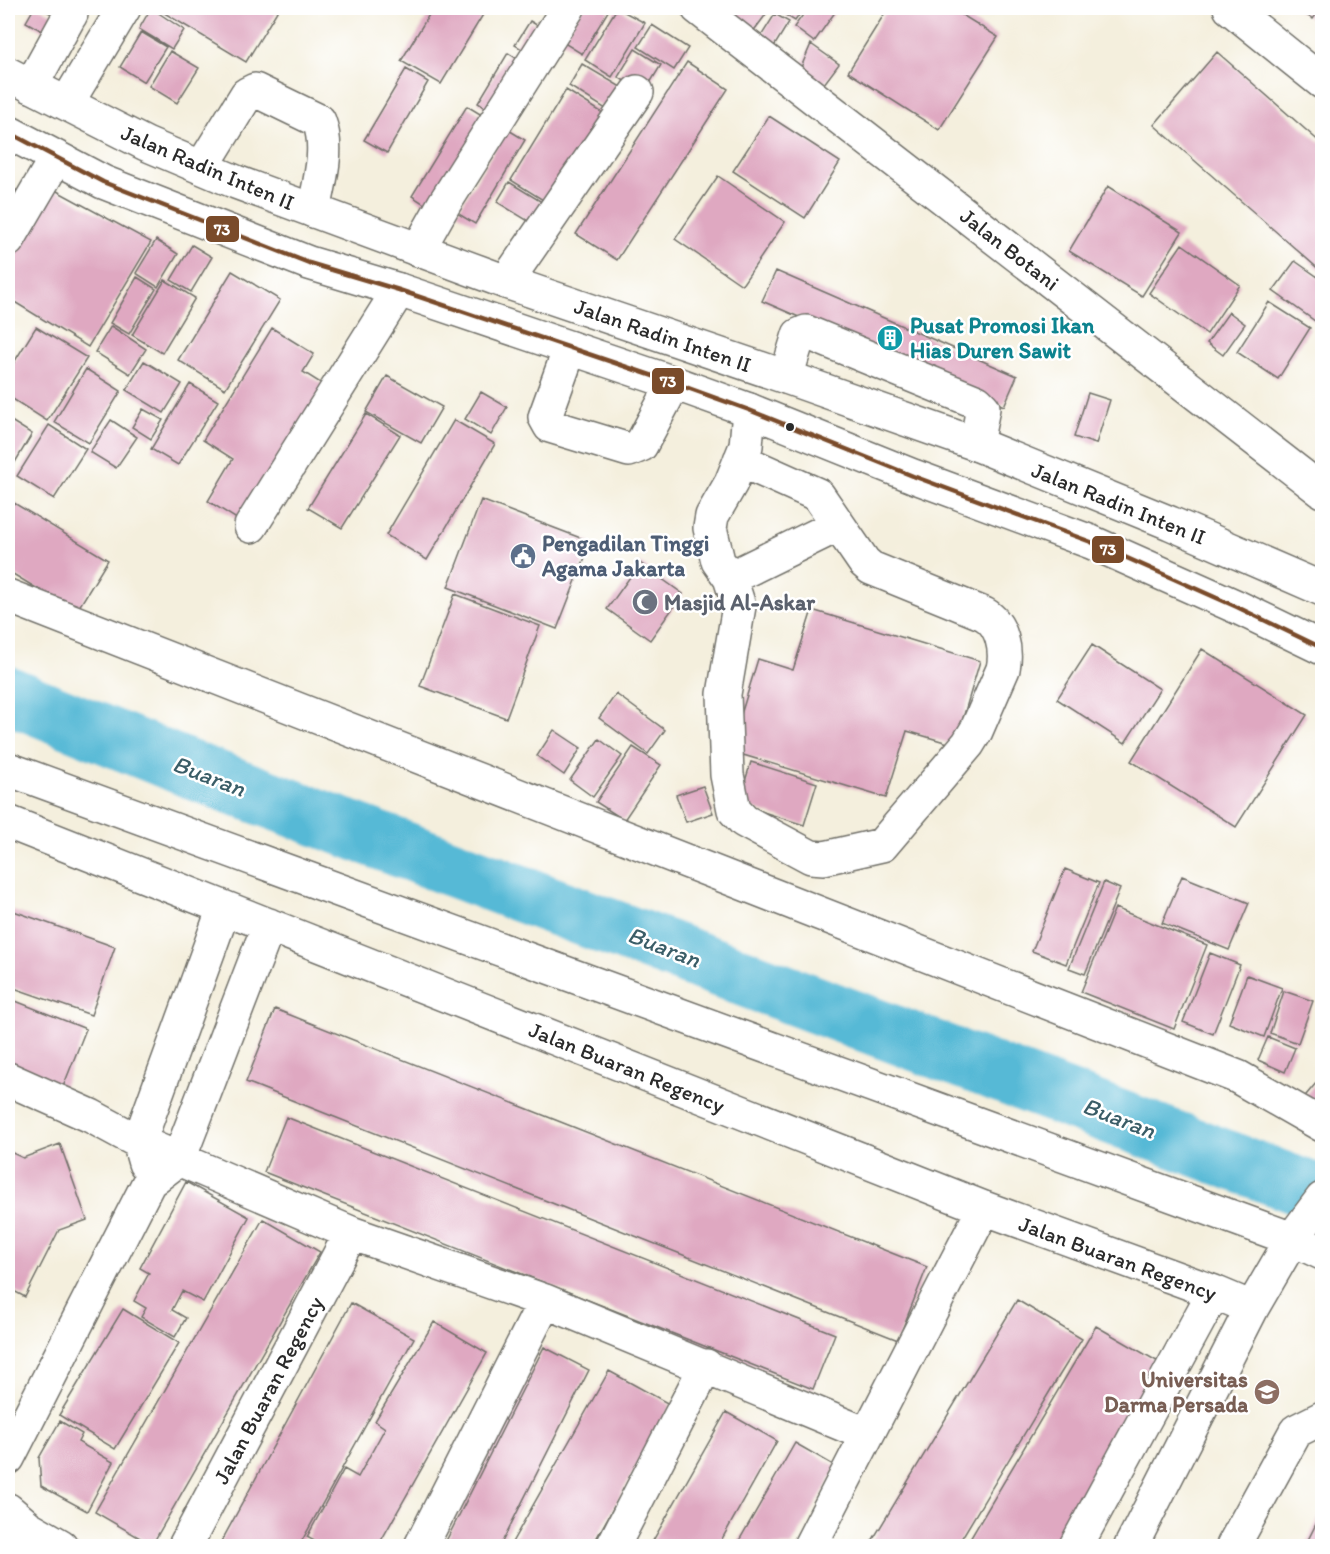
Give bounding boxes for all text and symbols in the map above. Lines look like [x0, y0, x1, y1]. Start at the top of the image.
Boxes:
street label: Jalan Radin Inten II [117, 119, 298, 216]
street label: Jalan Botani [955, 202, 1065, 296]
line badge: 73 [205, 215, 240, 243]
text: 73 [213, 220, 231, 239]
street label: Jalan Radin Inten II [571, 293, 755, 378]
place label: Pusat Promosi Ikan Hias Duren Sawit [910, 312, 1095, 364]
building icon: Pusat Promosi Ikan Hias Duren Sawit [875, 323, 905, 353]
line badge: 73 [651, 367, 685, 395]
text: 73 [659, 372, 677, 391]
unlabelled marker [784, 421, 796, 433]
street label: Jalan Radin Inten II [1028, 456, 1210, 551]
place label: Pengadilan Tinggi Agama Jakarta [541, 530, 709, 582]
line badge: 73 [1091, 535, 1125, 564]
text: 73 [1099, 540, 1117, 559]
public building icon: Pengadilan Tinggi Agama Jakarta [508, 541, 538, 571]
mosque icon: Masjid Al-Askar [630, 587, 660, 617]
place label: Masjid Al-Askar [664, 589, 816, 616]
water label: Buaran [169, 748, 250, 803]
water label: Buaran [624, 919, 705, 974]
street label: Jalan Buaran Regency [525, 1016, 729, 1119]
water label: Buaran [1079, 1090, 1160, 1145]
street label: Jalan Buaran Regency [1015, 1210, 1221, 1307]
street label: Jalan Buaran Regency [208, 1291, 330, 1489]
place label: Universitas Darma Persada [1104, 1366, 1248, 1418]
school or university icon: Universitas Darma Persada [1252, 1377, 1282, 1407]

